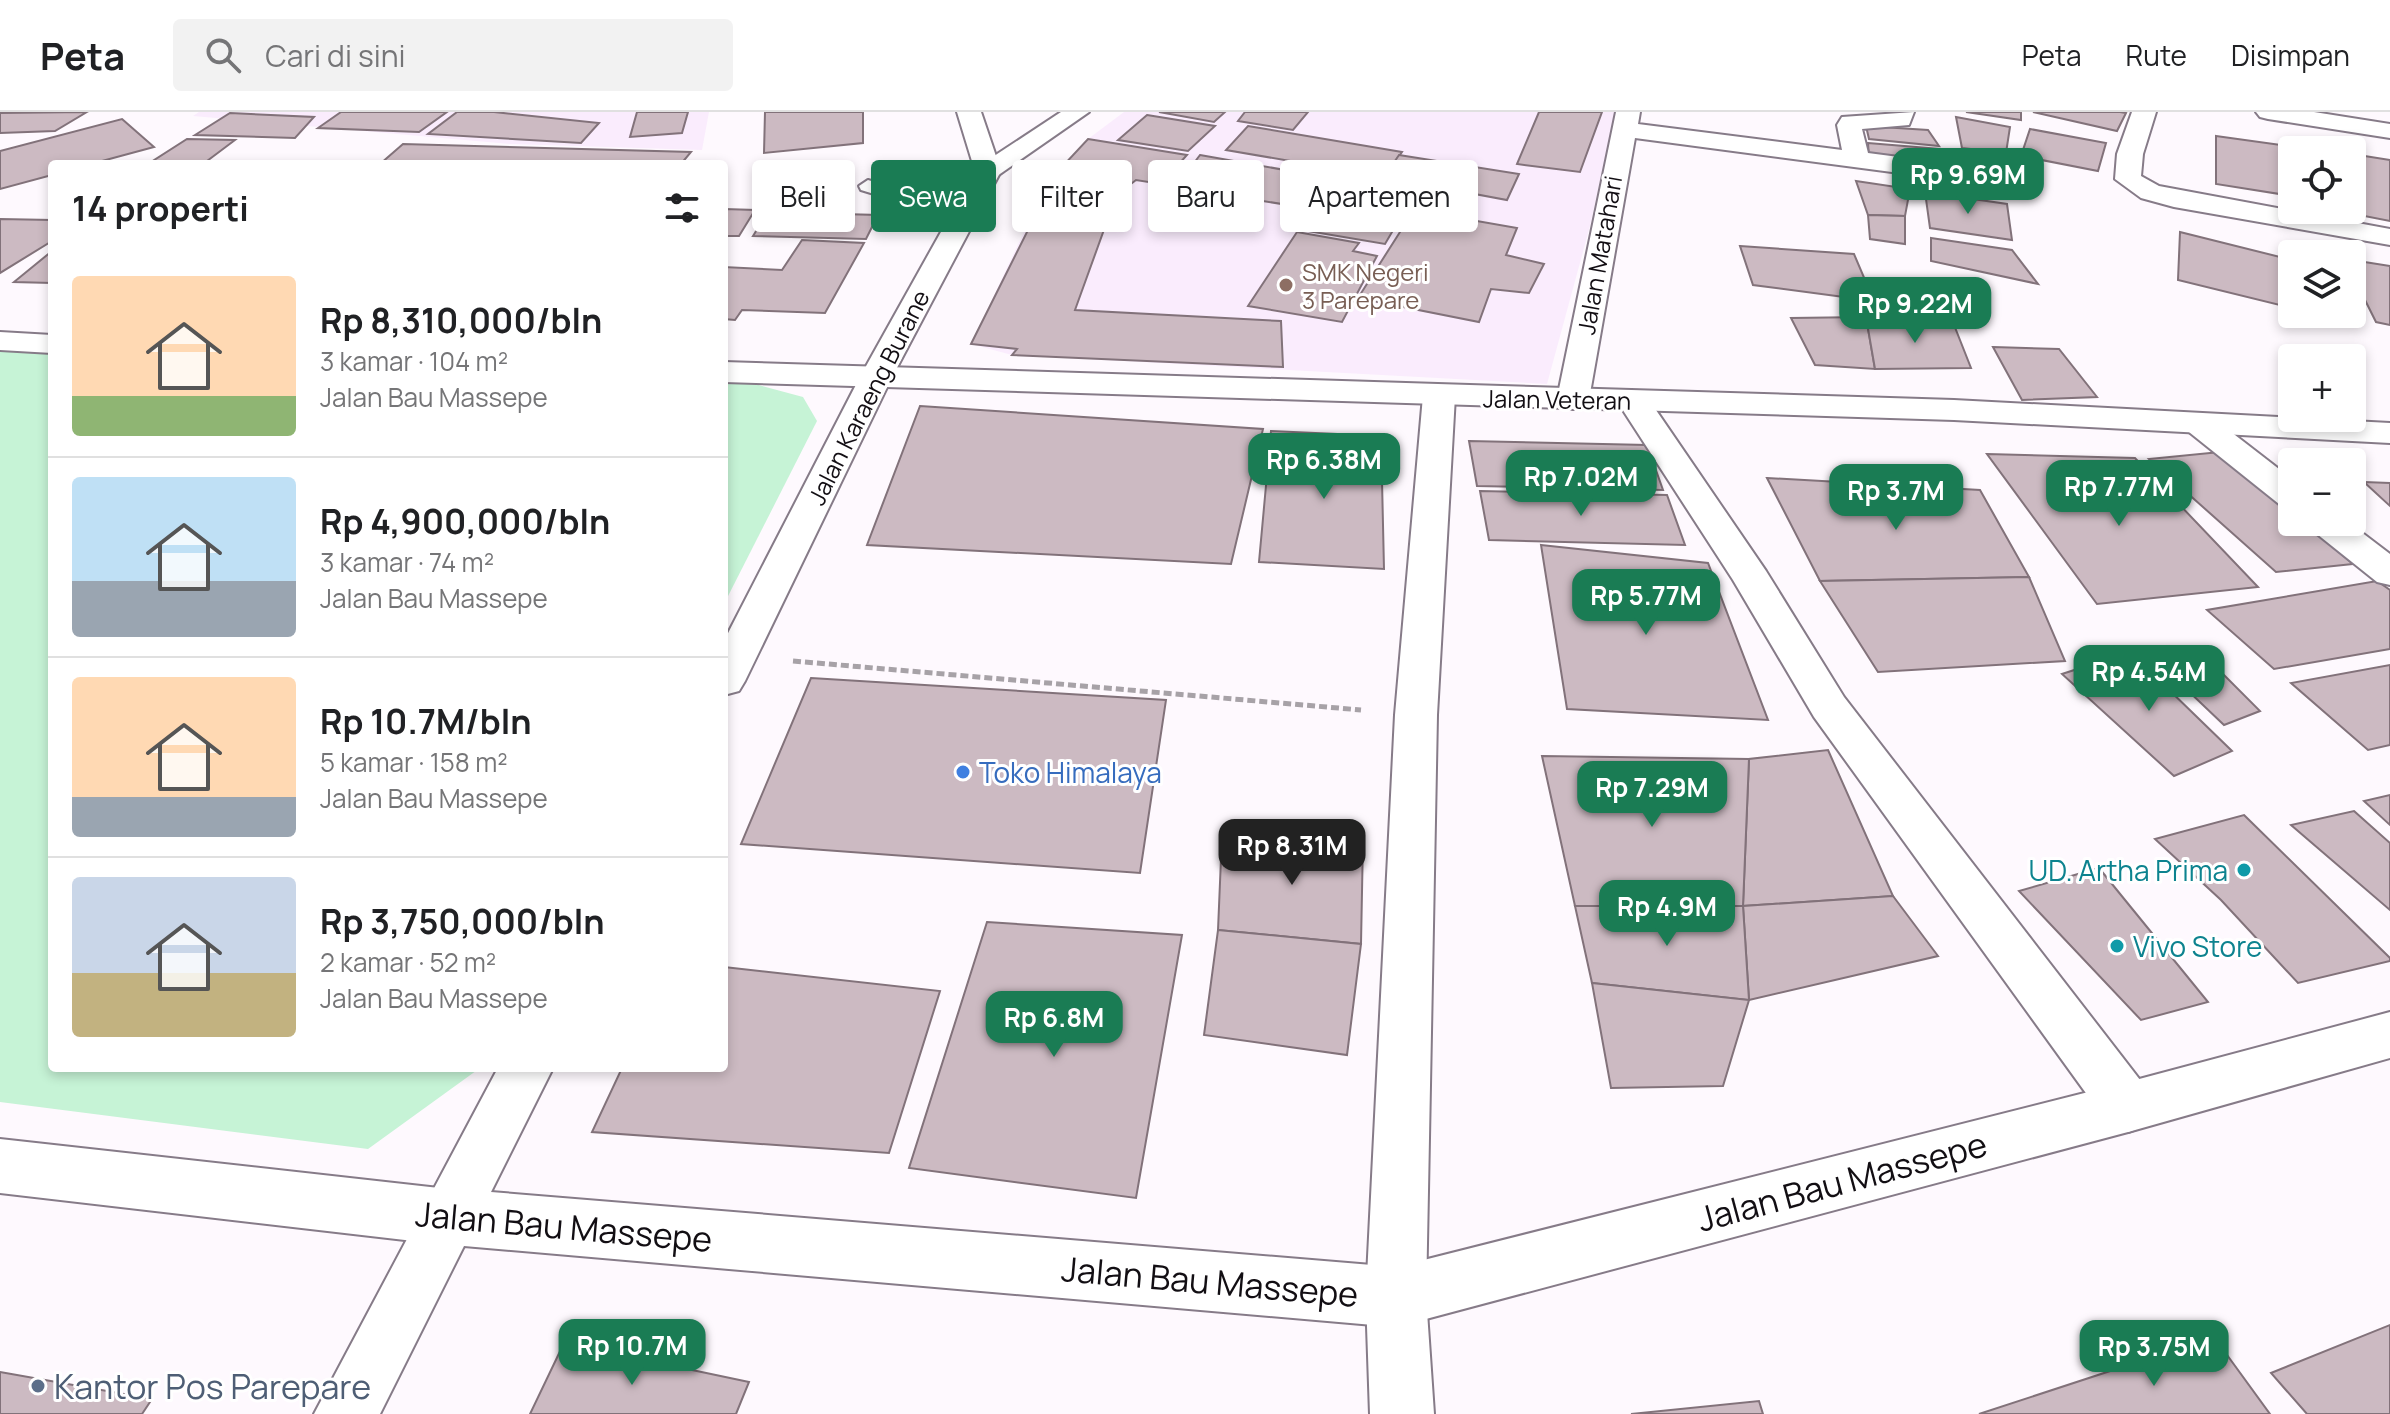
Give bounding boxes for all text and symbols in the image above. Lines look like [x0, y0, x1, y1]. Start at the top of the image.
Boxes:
search box [173, 19, 733, 91]
text: Peta [40, 29, 125, 81]
icon: search [201, 33, 245, 77]
text: Cari di sini [265, 35, 405, 76]
text: Peta [2022, 36, 2082, 74]
text: Rute [2126, 36, 2187, 74]
text: Disimpan [2231, 36, 2350, 74]
map controls [2278, 136, 2366, 536]
button: locate [2278, 136, 2366, 224]
pin: Rp 9.69M [1885, 148, 2051, 216]
text: Rp 9.69M [1910, 156, 2026, 192]
chip: Beli [752, 160, 855, 232]
chip: Sewa [871, 160, 996, 232]
chip: Filter [1012, 160, 1132, 232]
chip: Baru [1148, 160, 1264, 232]
chip: Apartemen [1280, 160, 1478, 232]
street label: Jalan Matahari [1569, 173, 1629, 337]
text: 14 properti [72, 185, 249, 231]
icon: filters [660, 186, 704, 230]
button: layers [2278, 240, 2366, 328]
place label: SMK Negeri 3 Parepare [1302, 255, 1428, 316]
marker: SMK Negeri 3 Parepare [1277, 276, 1295, 294]
pin: Rp 9.22M [1832, 277, 1998, 345]
street label: Jalan Karaeng Burane [799, 284, 937, 510]
text: Rp 9.22M [1857, 285, 1973, 321]
text: Rp 8,310,000/bln [320, 297, 602, 343]
icon: home [136, 308, 232, 404]
text: 3 kamar · 104 m² [320, 343, 508, 379]
button: + [2278, 344, 2366, 432]
text: Jalan Bau Massepe [320, 379, 548, 415]
street label: Jalan Veteran [1482, 381, 1632, 417]
pin: Rp 6.38M [1241, 433, 1407, 501]
text: Rp 6.38M [1266, 441, 1382, 477]
button: − [2278, 448, 2366, 536]
pin: Rp 7.02M [1498, 450, 1664, 518]
text: Rp 7.02M [1524, 458, 1638, 494]
pin: Rp 7.77M [2036, 460, 2202, 528]
pin: Rp 3.7M [1822, 464, 1970, 532]
text: Rp 7.77M [2064, 468, 2174, 504]
text: Rp 3.7M [1847, 472, 1945, 508]
text: Rp 4,900,000/bln [320, 498, 610, 544]
icon: home [136, 509, 232, 605]
text: 3 kamar · 74 m² [320, 544, 494, 580]
pin: Rp 5.77M [1563, 569, 1729, 637]
text: Rp 5.77M [1590, 577, 1702, 613]
text: Jalan Bau Massepe [320, 580, 548, 616]
pin: Rp 4.54M [2066, 645, 2232, 713]
text: Rp 4.54M [2092, 653, 2206, 689]
text: Rp 10.7M/bln [320, 698, 531, 744]
icon: home [136, 709, 232, 805]
text: 5 kamar · 158 m² [320, 744, 508, 780]
place label: Toko Himalaya [979, 753, 1162, 791]
pin: Rp 7.29M [1569, 761, 1735, 829]
marker: Toko Himalaya [954, 763, 972, 781]
text: Rp 7.29M [1595, 769, 1709, 805]
text: Jalan Bau Massepe [320, 780, 548, 816]
pin: Rp 8.31M [1209, 819, 1375, 887]
text: Rp 8.31M [1237, 827, 1347, 863]
place label: UD. Artha Prima [2029, 851, 2228, 889]
marker: UD. Artha Prima [2235, 861, 2253, 879]
pin: Rp 4.9M [1593, 880, 1741, 948]
text: Rp 4.9M [1617, 888, 1717, 924]
text: Rp 3,750,000/bln [320, 898, 605, 944]
icon: home [136, 909, 232, 1005]
place label: Vivo Store [2133, 927, 2262, 965]
marker: Vivo Store [2108, 937, 2126, 955]
text: 2 kamar · 52 m² [320, 944, 496, 980]
text: Jalan Bau Massepe [320, 980, 548, 1016]
pin: Rp 6.8M [980, 991, 1128, 1059]
text: Rp 6.8M [1004, 999, 1104, 1035]
street label: Jalan Bau Massepe [1692, 1120, 1992, 1242]
street label: Jalan Bau Massepe [414, 1190, 714, 1262]
street label: Jalan Bau Massepe [1060, 1245, 1360, 1317]
pin: Rp 10.7M [549, 1319, 715, 1387]
pin: Rp 3.75M [2071, 1320, 2237, 1388]
text: Rp 10.7M [577, 1327, 687, 1363]
text: Rp 3.75M [2098, 1328, 2210, 1364]
place label: Kantor Pos Parepare [54, 1363, 371, 1409]
marker: Kantor Pos Parepare [29, 1377, 47, 1395]

